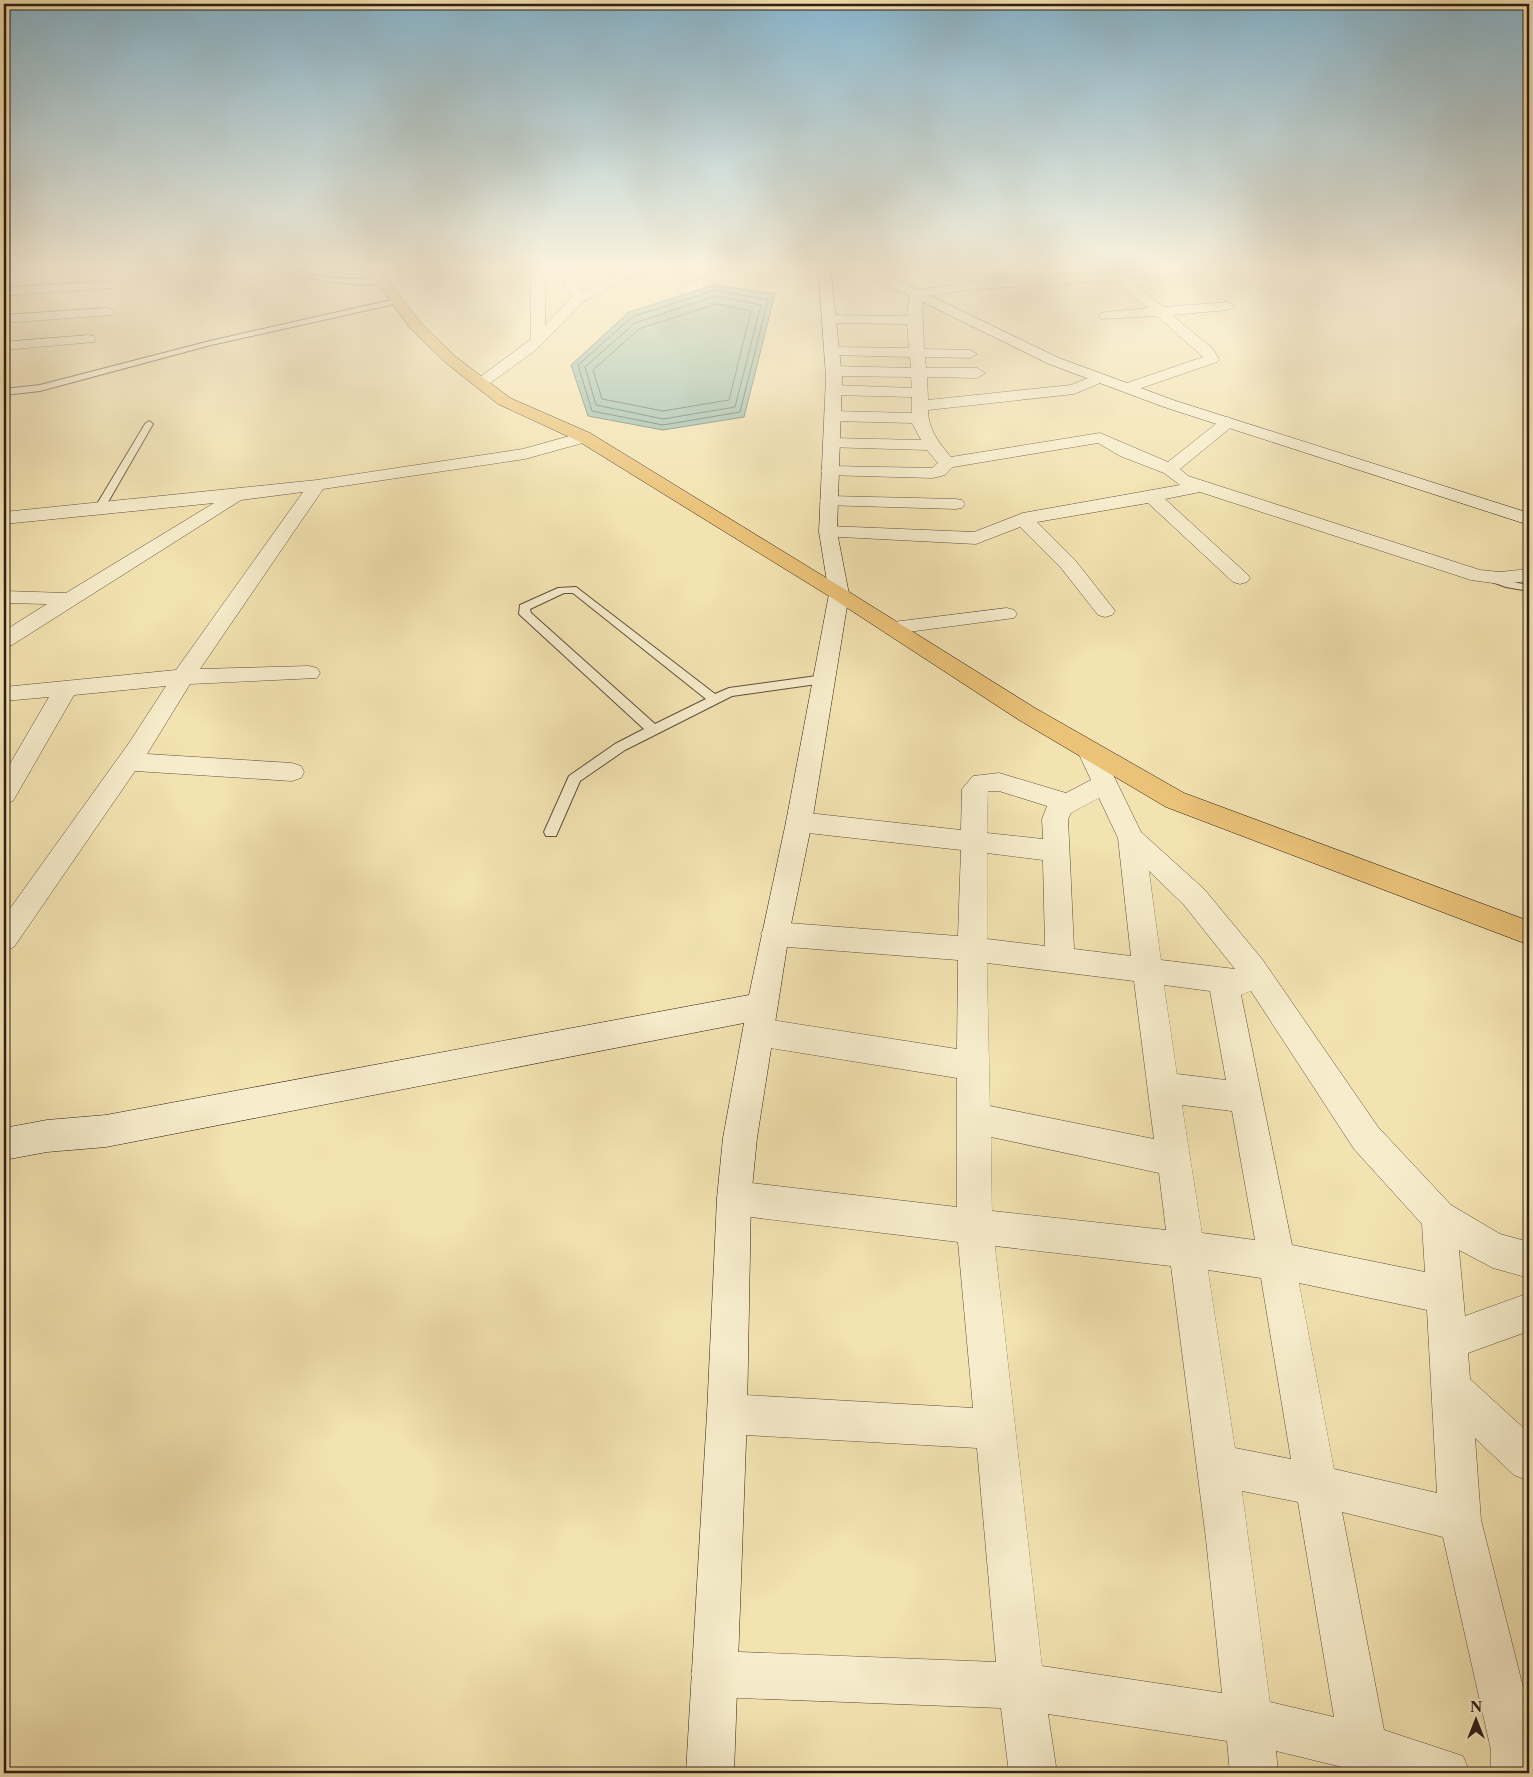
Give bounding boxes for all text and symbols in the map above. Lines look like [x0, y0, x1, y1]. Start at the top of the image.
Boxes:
north arrow [1450, 1694, 1500, 1744]
text: N [1470, 1698, 1482, 1716]

